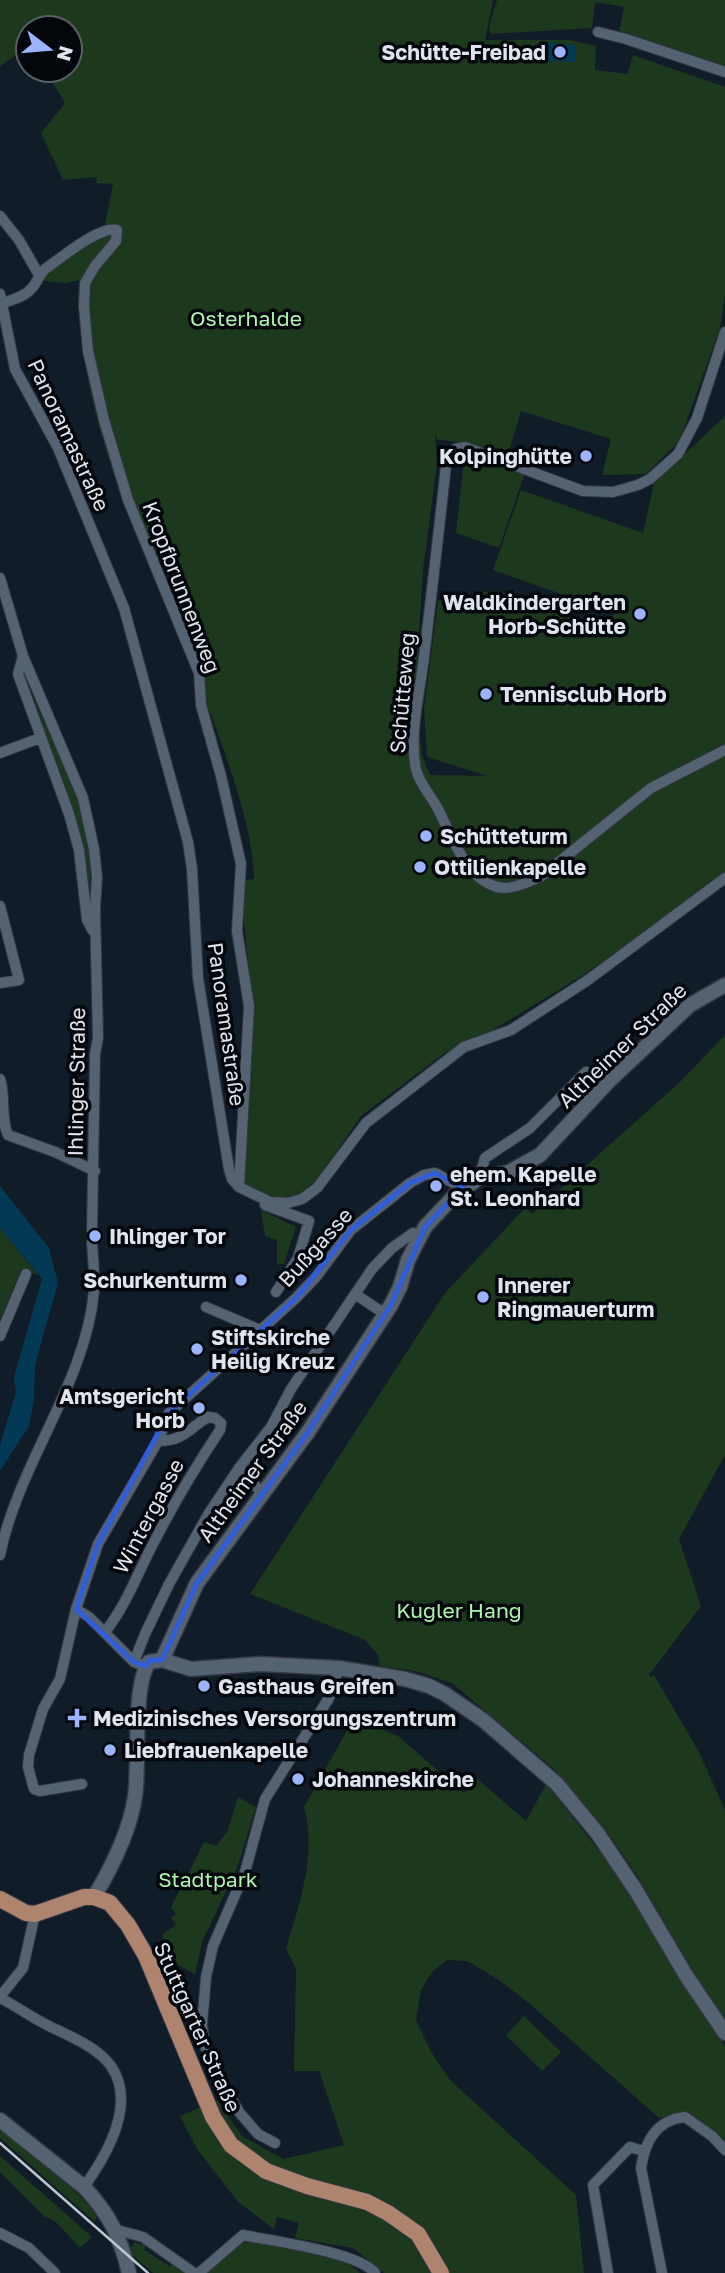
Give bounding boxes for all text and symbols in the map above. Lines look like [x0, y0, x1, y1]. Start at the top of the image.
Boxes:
north arrow [14, 14, 84, 84]
place label: Schütte-Freibad [381, 39, 546, 65]
text: N [53, 44, 79, 64]
marker: Schütte-Freibad [552, 44, 568, 60]
park label: Osterhalde [190, 305, 302, 331]
street label: Panoramastraße [22, 355, 116, 515]
place label: Kolpinghütte [439, 443, 572, 469]
marker: Kolpinghütte [578, 448, 594, 464]
street label: Kropfbrunnenweg [137, 497, 227, 677]
place label: Waldkindergarten Horb-Schütte [443, 589, 626, 639]
marker: Waldkindergarten Horb-Schütte [632, 606, 648, 622]
street label: Schütteweg [384, 632, 420, 754]
place label: Tennisclub Horb [500, 681, 667, 707]
marker: Tennisclub Horb [478, 686, 494, 702]
place label: Schütteturm [440, 823, 568, 849]
marker: Schütteturm [418, 828, 434, 844]
place label: Ottilienkapelle [434, 854, 586, 880]
marker: Ottilienkapelle [412, 859, 428, 875]
street label: Panoramastraße [203, 941, 251, 1107]
street label: Altheimer Straße [552, 977, 692, 1113]
street label: Ihlinger Straße [62, 1007, 90, 1157]
place label: ehem. Kapelle St. Leonhard [450, 1161, 597, 1211]
marker: ehem. Kapelle St. Leonhard [428, 1178, 444, 1194]
street label: Bußgasse [272, 1202, 358, 1292]
place label: Ihlinger Tor [109, 1223, 226, 1249]
marker: Ihlinger Tor [87, 1228, 103, 1244]
place label: Schurkenturm [83, 1267, 227, 1293]
marker: Schurkenturm [233, 1272, 249, 1288]
place label: Innerer Ringmauerturm [497, 1272, 654, 1322]
marker: Innerer Ringmauerturm [475, 1289, 491, 1305]
place label: Stiftskirche Heilig Kreuz [211, 1324, 335, 1374]
marker: Stiftskirche Heilig Kreuz [189, 1341, 205, 1357]
place label: Amtsgericht Horb [59, 1383, 185, 1433]
street label: Altheimer Straße [192, 1395, 312, 1547]
marker: Amtsgericht Horb [191, 1400, 207, 1416]
street label: Wintergasse [107, 1454, 189, 1578]
park label: Kugler Hang [396, 1597, 522, 1623]
place label: Gasthaus Greifen [218, 1673, 394, 1699]
marker: Gasthaus Greifen [196, 1678, 212, 1694]
place label: Medizinisches Versorgungszentrum [93, 1705, 456, 1731]
marker: Medizinisches Versorgungszentrum [67, 1708, 87, 1728]
place label: Liebfrauenkapelle [124, 1737, 308, 1763]
marker: Liebfrauenkapelle [102, 1742, 118, 1758]
place label: Johanneskirche [312, 1766, 474, 1792]
marker: Johanneskirche [290, 1771, 306, 1787]
park label: Stadtpark [158, 1866, 258, 1892]
street label: Stuttgarter Straße [149, 1938, 247, 2116]

